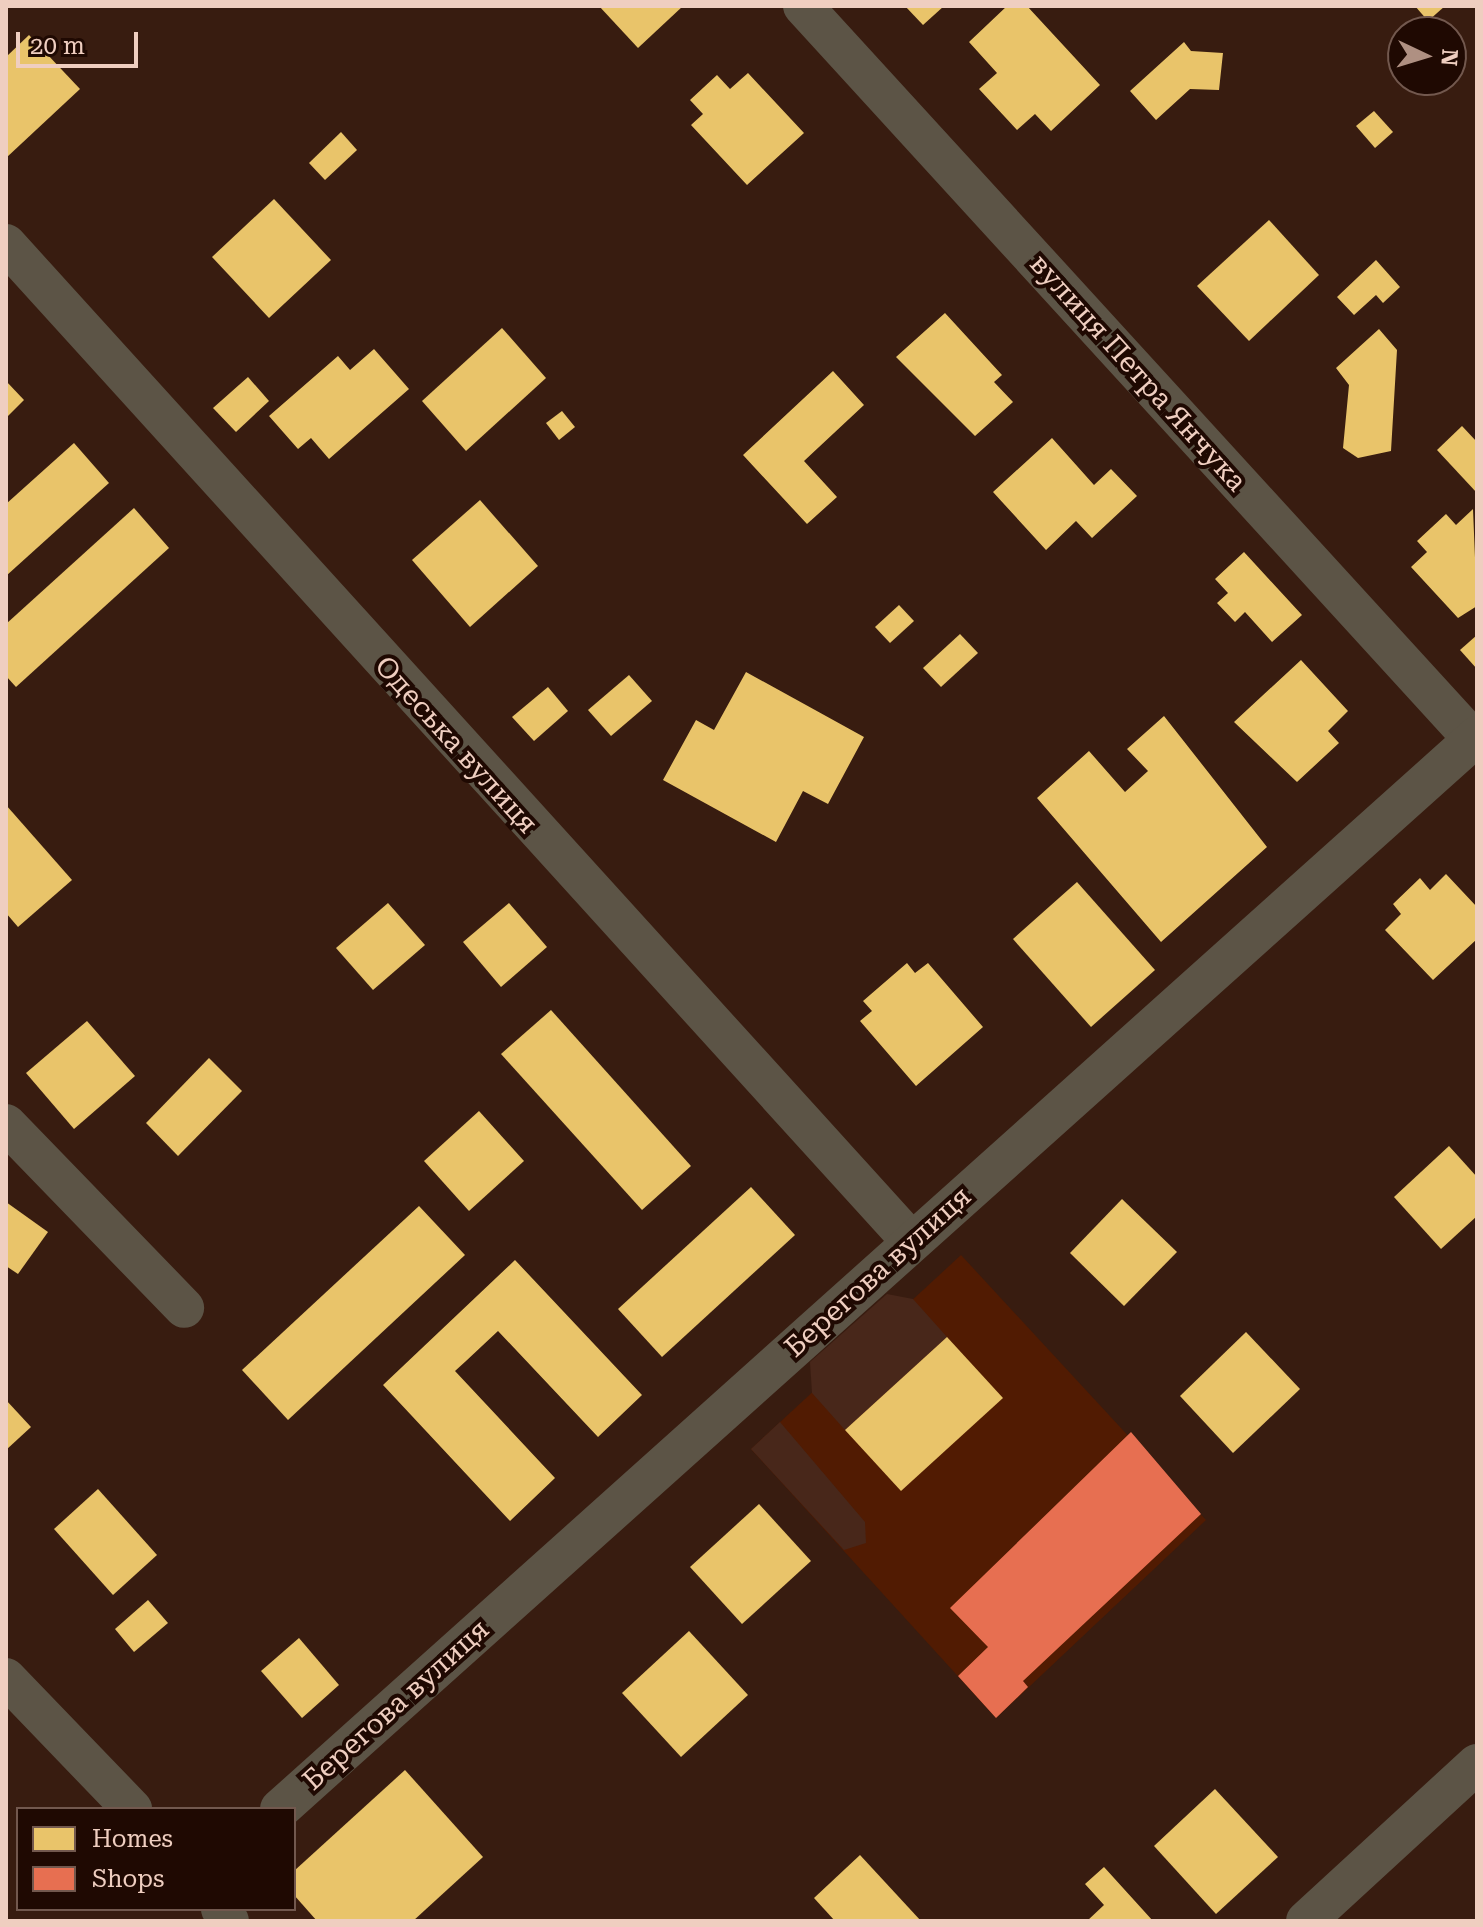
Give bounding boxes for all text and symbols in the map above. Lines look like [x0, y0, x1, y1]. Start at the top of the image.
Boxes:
scale bar [20, 16, 142, 66]
north arrow [1387, 16, 1467, 96]
text: 20 m [30, 32, 85, 60]
text: N [1436, 48, 1463, 67]
street label: вулиця Петра Янчука [1023, 248, 1253, 498]
street label: Одеська вулиця [368, 650, 544, 840]
street label: Берегова вулиця [778, 1180, 978, 1364]
street label: Берегова вулиця [296, 1613, 496, 1797]
legend [16, 1807, 296, 1911]
text: Homes [92, 1825, 173, 1853]
text: Shops [92, 1865, 164, 1893]

